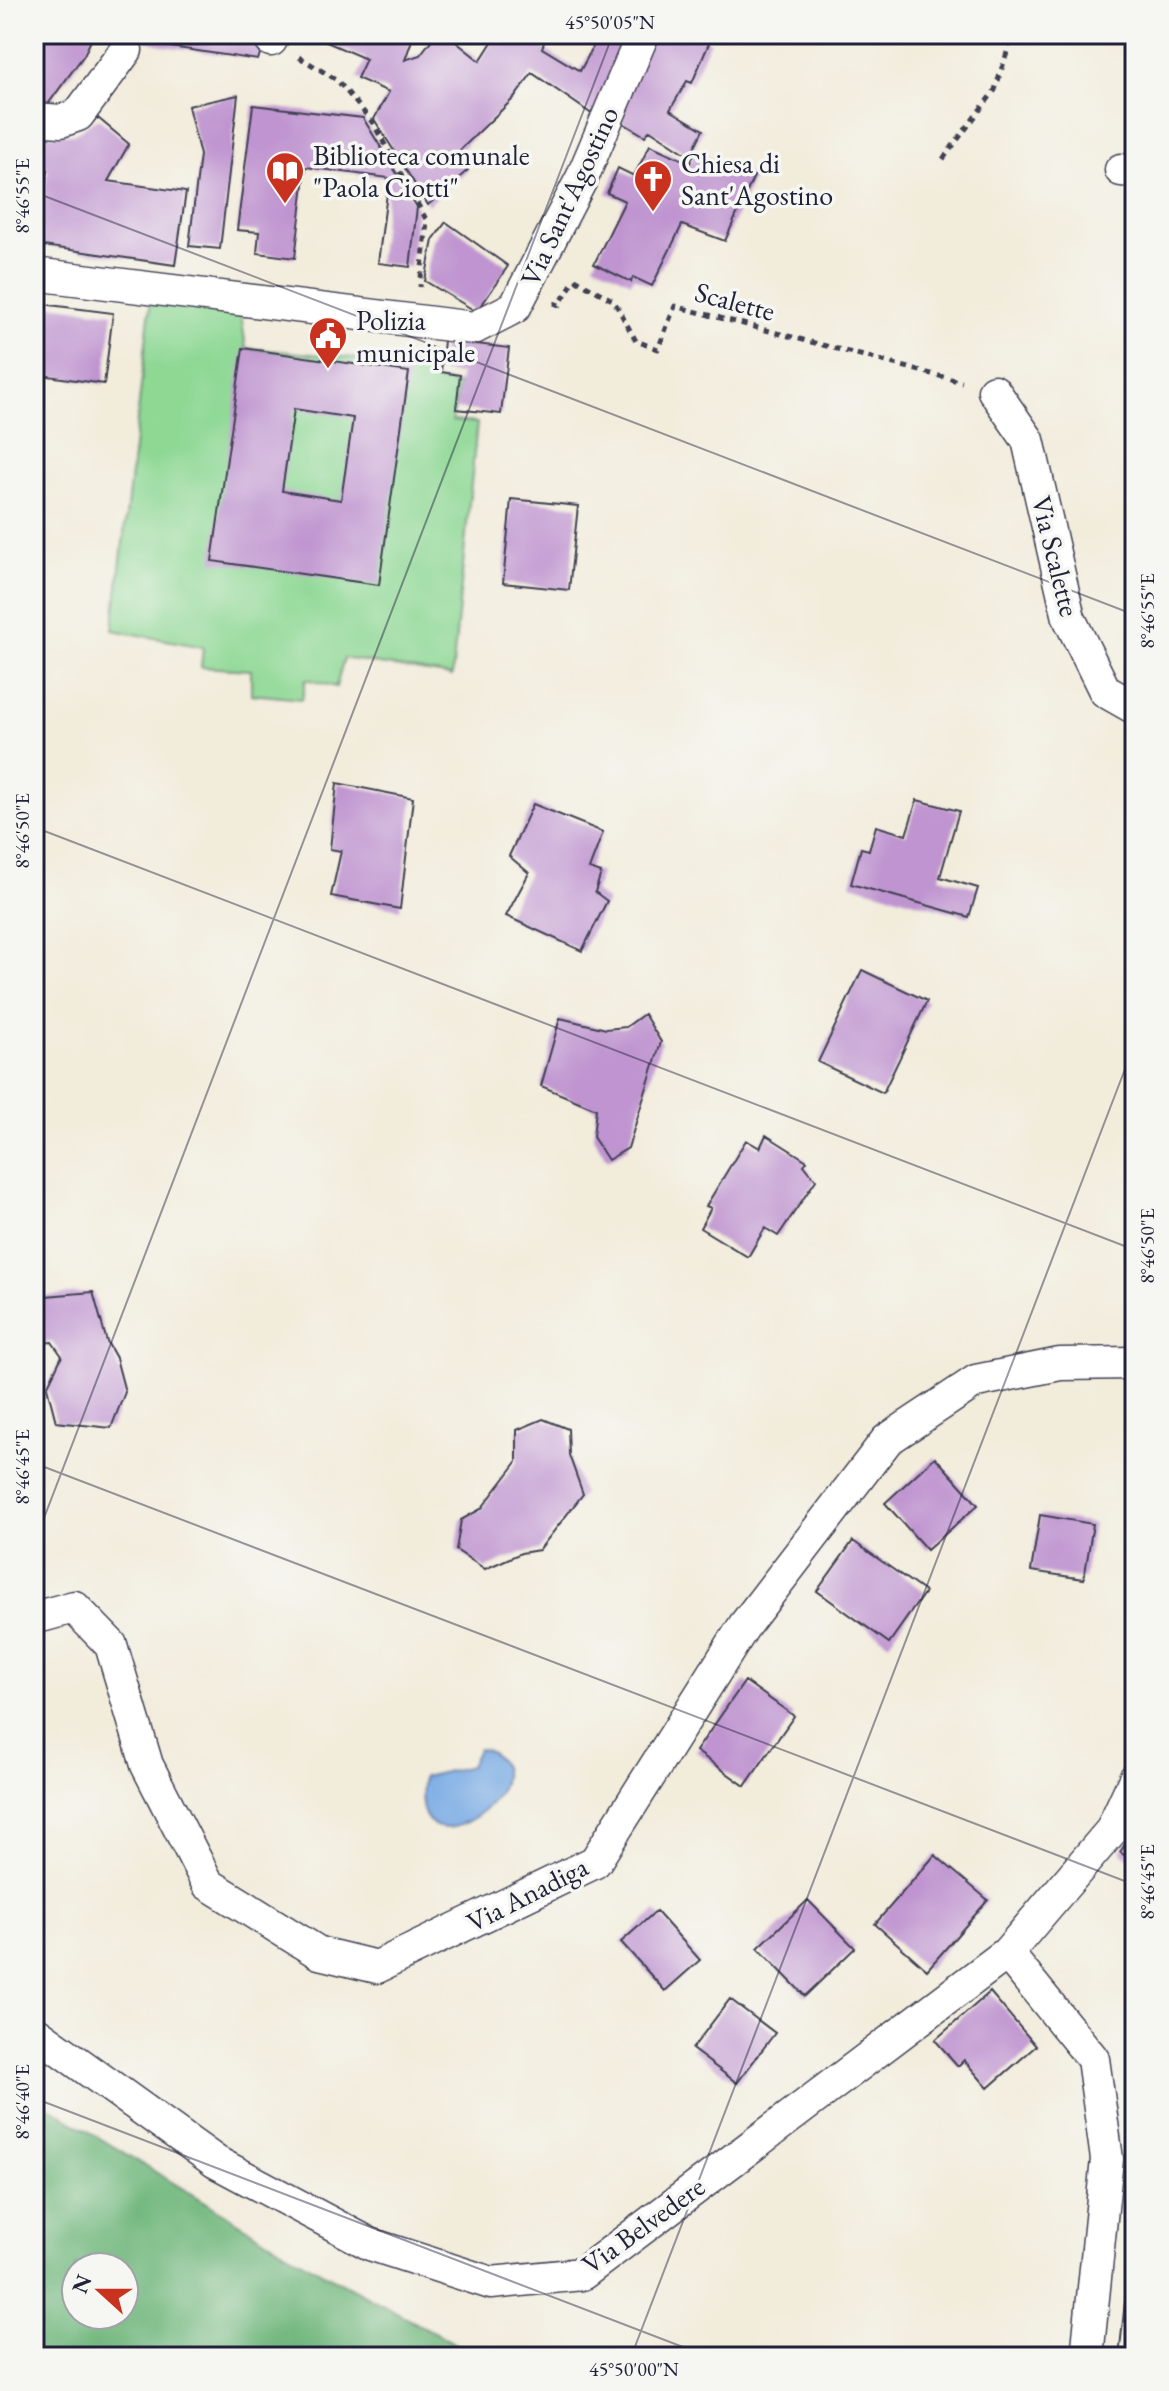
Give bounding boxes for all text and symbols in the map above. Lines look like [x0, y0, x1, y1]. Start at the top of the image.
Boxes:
text: 45°50'05"N [565, 9, 655, 35]
street label: Via Sant'Agostino [512, 100, 626, 292]
place label: Biblioteca comunale "Paola Ciotti" [313, 137, 530, 205]
place label: Chiesa di Sant'Agostino [681, 145, 833, 213]
library icon: Biblioteca comunale "Paola Ciotti" [264, 150, 306, 205]
text: 8°46'55"E [9, 158, 35, 234]
church icon: Chiesa di Sant'Agostino [632, 158, 674, 213]
street label: Scalette [691, 273, 779, 329]
place label: Polizia municipale [356, 302, 475, 370]
public building icon: Polizia municipale [307, 315, 349, 370]
street label: Via Scalette [1024, 492, 1088, 620]
text: 8°46'55"E [1134, 573, 1160, 649]
text: 8°46'50"E [9, 793, 35, 869]
text: 8°46'50"E [1134, 1208, 1160, 1284]
text: 8°46'45"E [9, 1429, 35, 1505]
text: 8°46'45"E [1134, 1844, 1160, 1920]
street label: Via Anadiga [460, 1848, 595, 1940]
text: 8°46'40"E [9, 2064, 35, 2140]
street label: Via Belvedere [574, 2168, 712, 2282]
north arrow [60, 2251, 140, 2331]
text: N [65, 2270, 99, 2298]
text: 45°50'00"N [589, 2356, 679, 2382]

